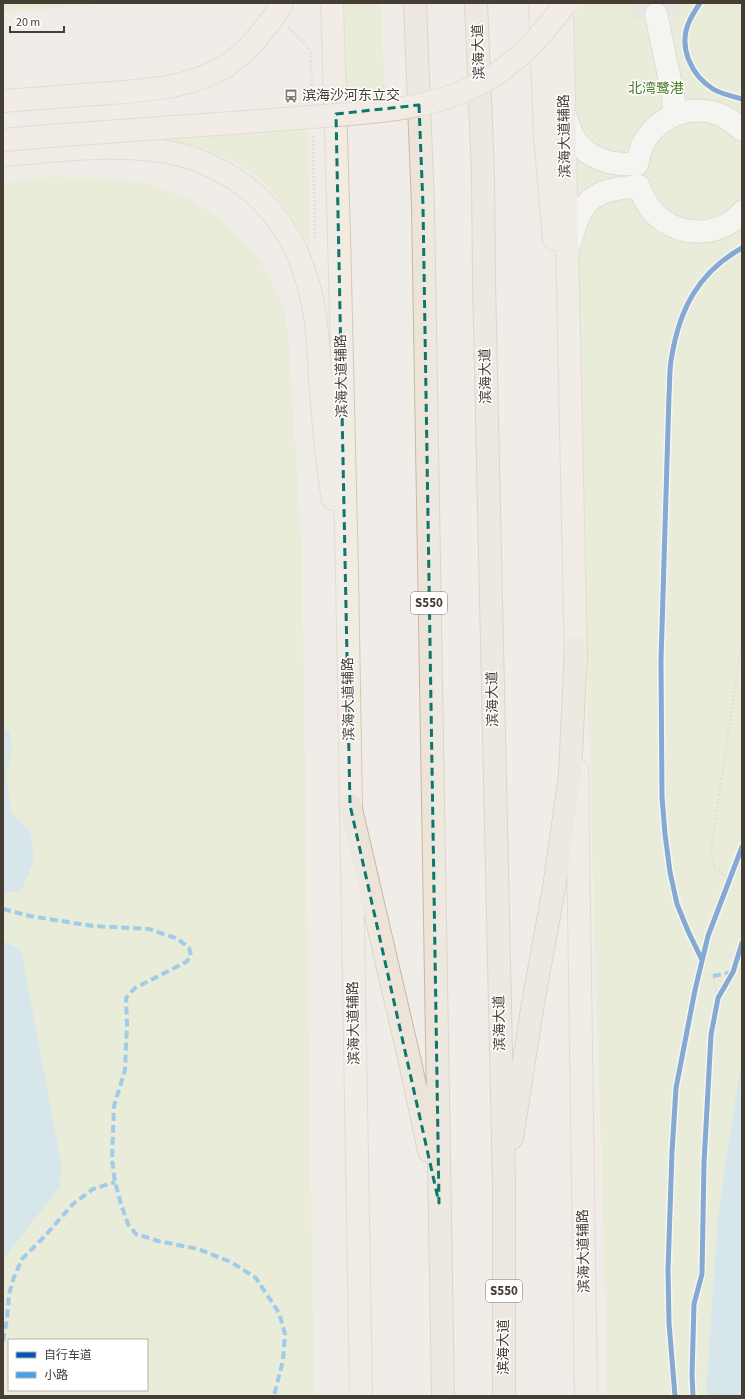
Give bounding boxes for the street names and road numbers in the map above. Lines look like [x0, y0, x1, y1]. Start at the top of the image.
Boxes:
street label: 滨海大道 [468, 24, 490, 80]
street label: 滨海大道辅路 [554, 94, 576, 178]
street label: 滨海大道辅路 [331, 334, 353, 418]
street label: 滨海大道 [476, 348, 496, 404]
road number: S550 [411, 592, 447, 614]
street label: 滨海大道辅路 [338, 657, 360, 741]
street label: 滨海大道 [483, 671, 503, 727]
street label: 滨海大道辅路 [343, 981, 365, 1065]
street label: 滨海大道 [490, 995, 510, 1051]
street label: 滨海大道辅路 [573, 1209, 595, 1293]
road number: S550 [486, 1280, 522, 1302]
street label: 滨海大道 [494, 1319, 514, 1375]

